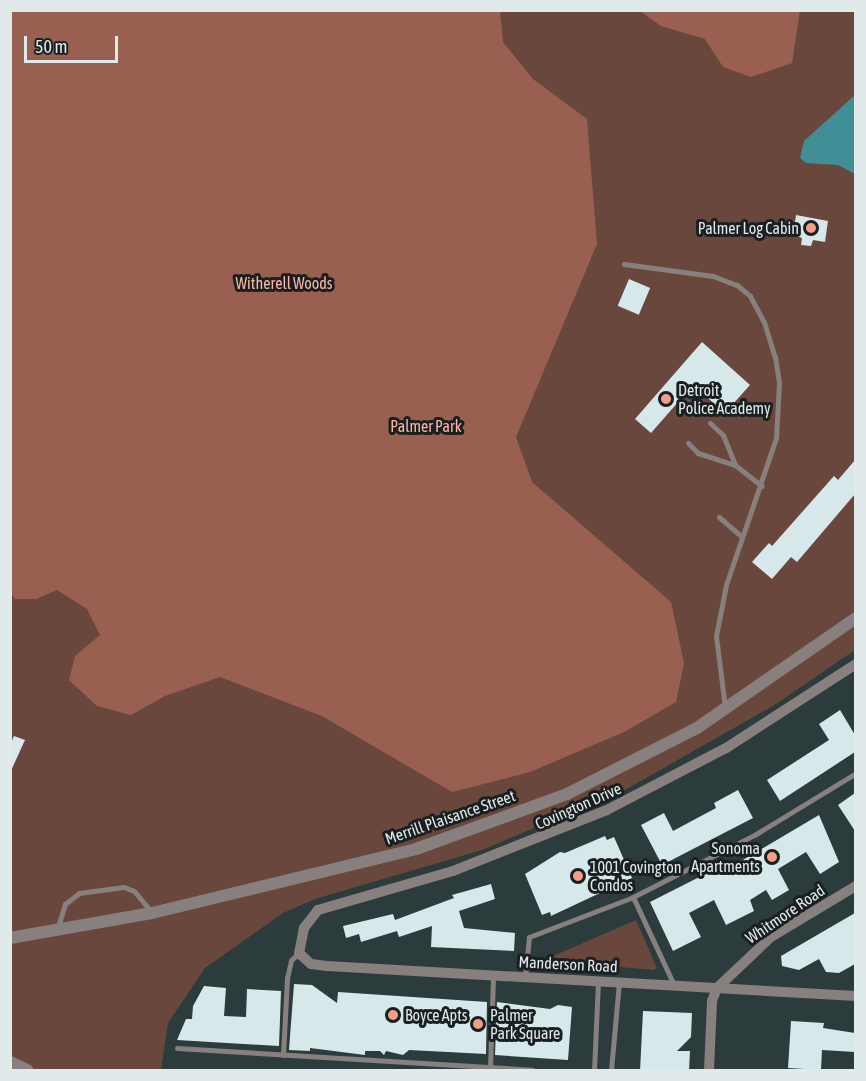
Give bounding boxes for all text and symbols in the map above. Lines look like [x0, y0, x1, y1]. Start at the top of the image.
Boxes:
scale bar [27, 24, 122, 62]
text: 50 m [35, 36, 67, 57]
place label: Palmer Log Cabin [698, 218, 799, 238]
marker: Palmer Log Cabin [804, 221, 818, 235]
park label: Witherell Woods [236, 273, 332, 293]
place label: Detroit Police Academy [678, 380, 771, 418]
marker: Detroit Police Academy [659, 392, 673, 406]
park label: Palmer Park [390, 416, 462, 436]
street label: Covington Drive [532, 778, 624, 834]
street label: Merrill Plaisance Street [382, 786, 518, 848]
place label: Sonoma Apartments [691, 838, 760, 876]
marker: Sonoma Apartments [765, 850, 779, 864]
place label: 1001 Covington Condos [590, 857, 681, 895]
marker: 1001 Covington Condos [571, 869, 585, 883]
street label: Whitmore Road [742, 880, 828, 948]
street label: Manderson Road [518, 952, 618, 976]
place label: Boyce Apts [405, 1005, 467, 1025]
place label: Palmer Park Square [490, 1005, 560, 1043]
marker: Boyce Apts [386, 1008, 400, 1022]
marker: Palmer Park Square [471, 1017, 485, 1031]

